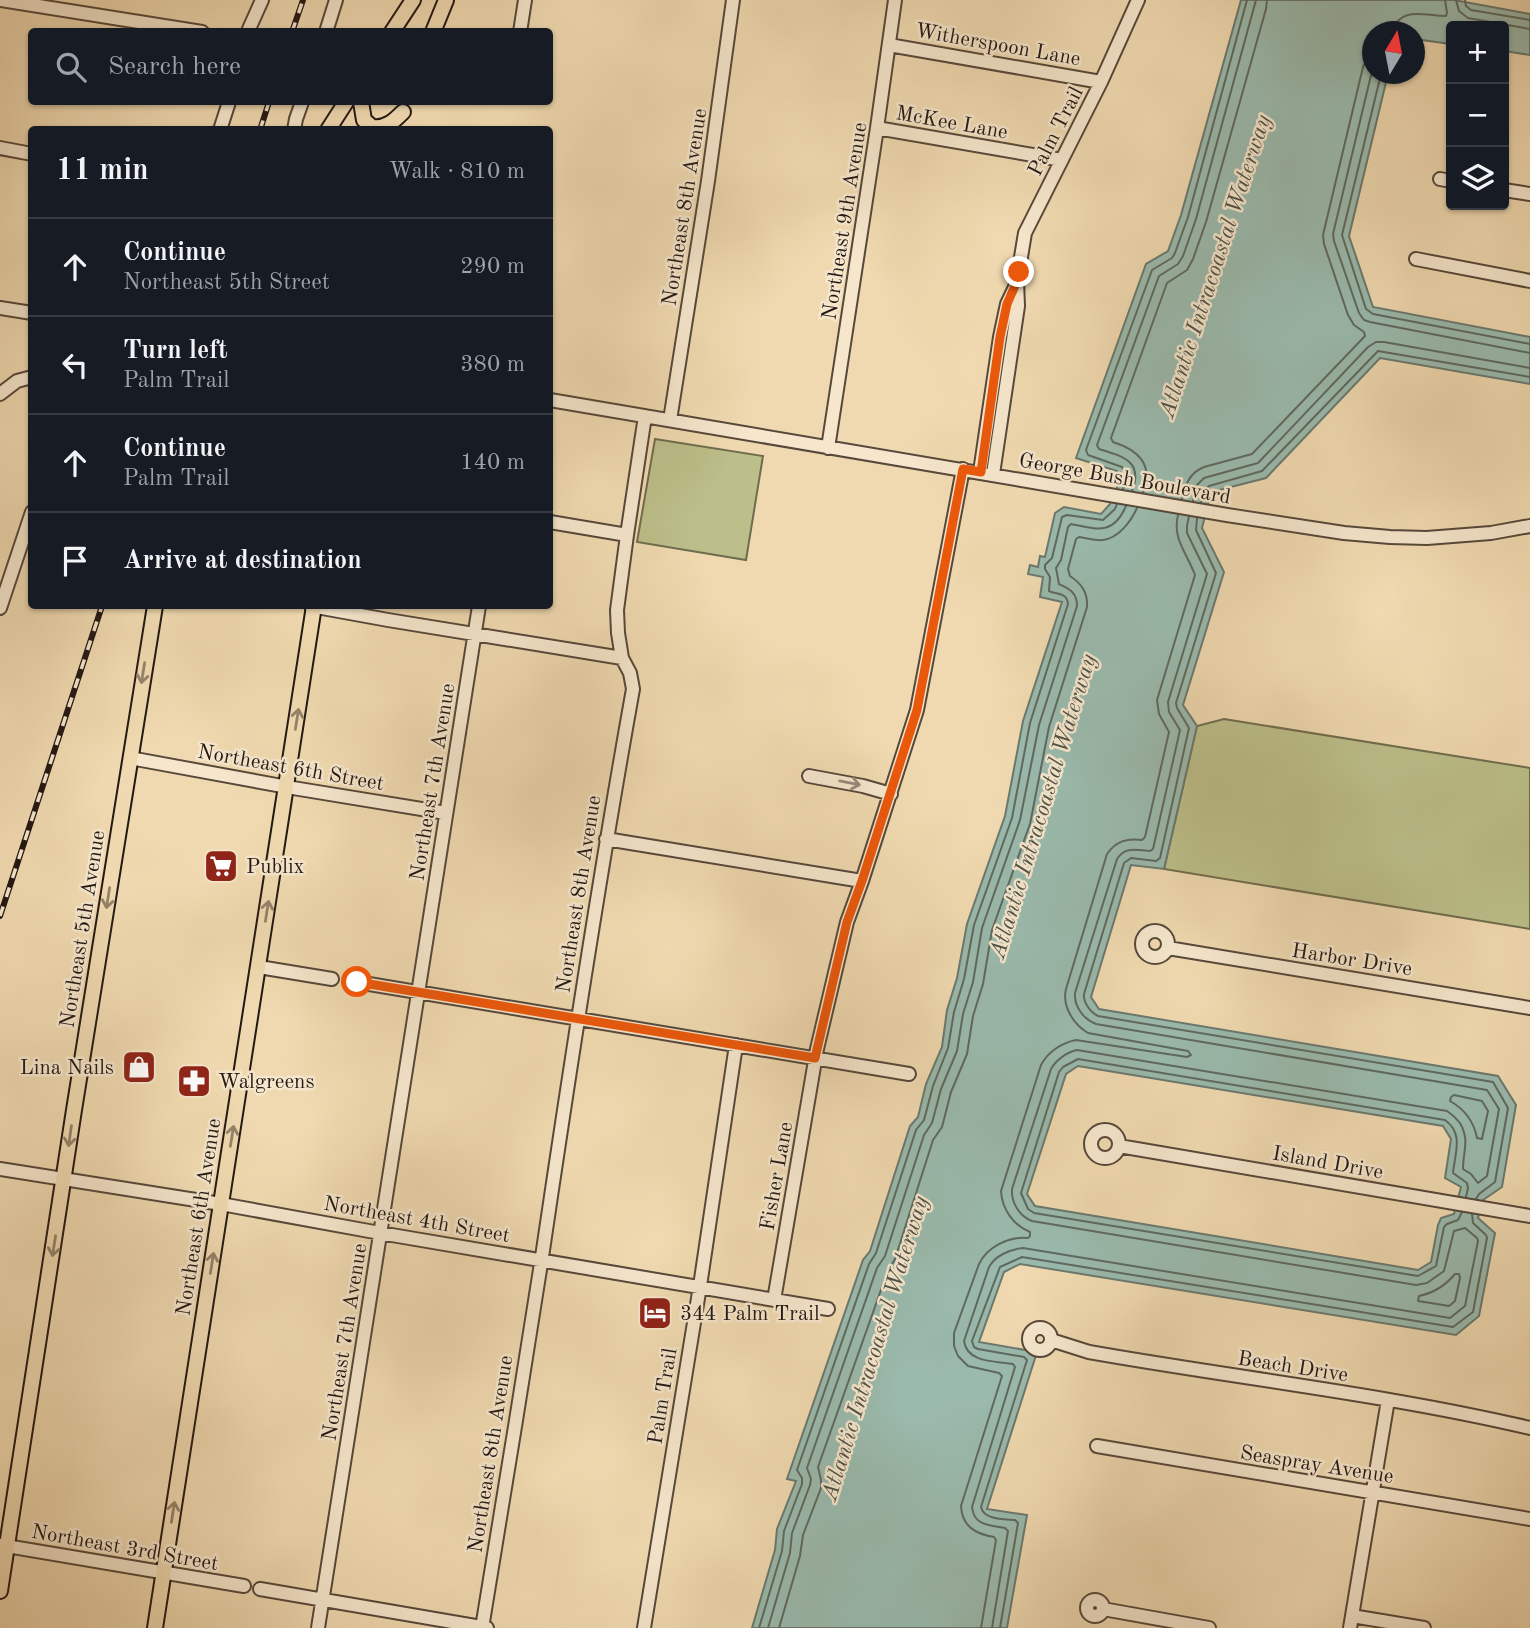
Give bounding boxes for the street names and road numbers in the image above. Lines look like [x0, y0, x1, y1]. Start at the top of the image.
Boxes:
street label: Witherspoon Lane [913, 21, 1082, 70]
street label: Palm Trail [1025, 83, 1088, 180]
street label: McKee Lane [894, 103, 1009, 144]
street label: Northeast 8th Avenue [659, 107, 711, 308]
street label: Northeast 9th Avenue [819, 121, 871, 322]
street label: George Bush Boulevard [1017, 450, 1232, 508]
street label: Northeast 7th Avenue [407, 682, 459, 883]
street label: Northeast 6th Street [196, 742, 386, 795]
street label: Northeast 8th Avenue [553, 794, 605, 995]
street label: Northeast 5th Avenue [57, 829, 109, 1030]
street label: Harbor Drive [1290, 941, 1413, 980]
street label: Northeast 6th Avenue [173, 1117, 225, 1318]
street label: Fisher Lane [758, 1120, 797, 1232]
street label: Island Drive [1271, 1143, 1385, 1184]
street label: Northeast 4th Street [322, 1194, 512, 1247]
street label: Northeast 7th Avenue [319, 1242, 371, 1443]
street label: Palm Trail [646, 1346, 682, 1446]
street label: Beach Drive [1236, 1348, 1349, 1387]
street label: Northeast 8th Avenue [465, 1354, 517, 1555]
street label: Seaspray Avenue [1238, 1443, 1395, 1488]
street label: Northeast 3rd Street [30, 1522, 220, 1575]

